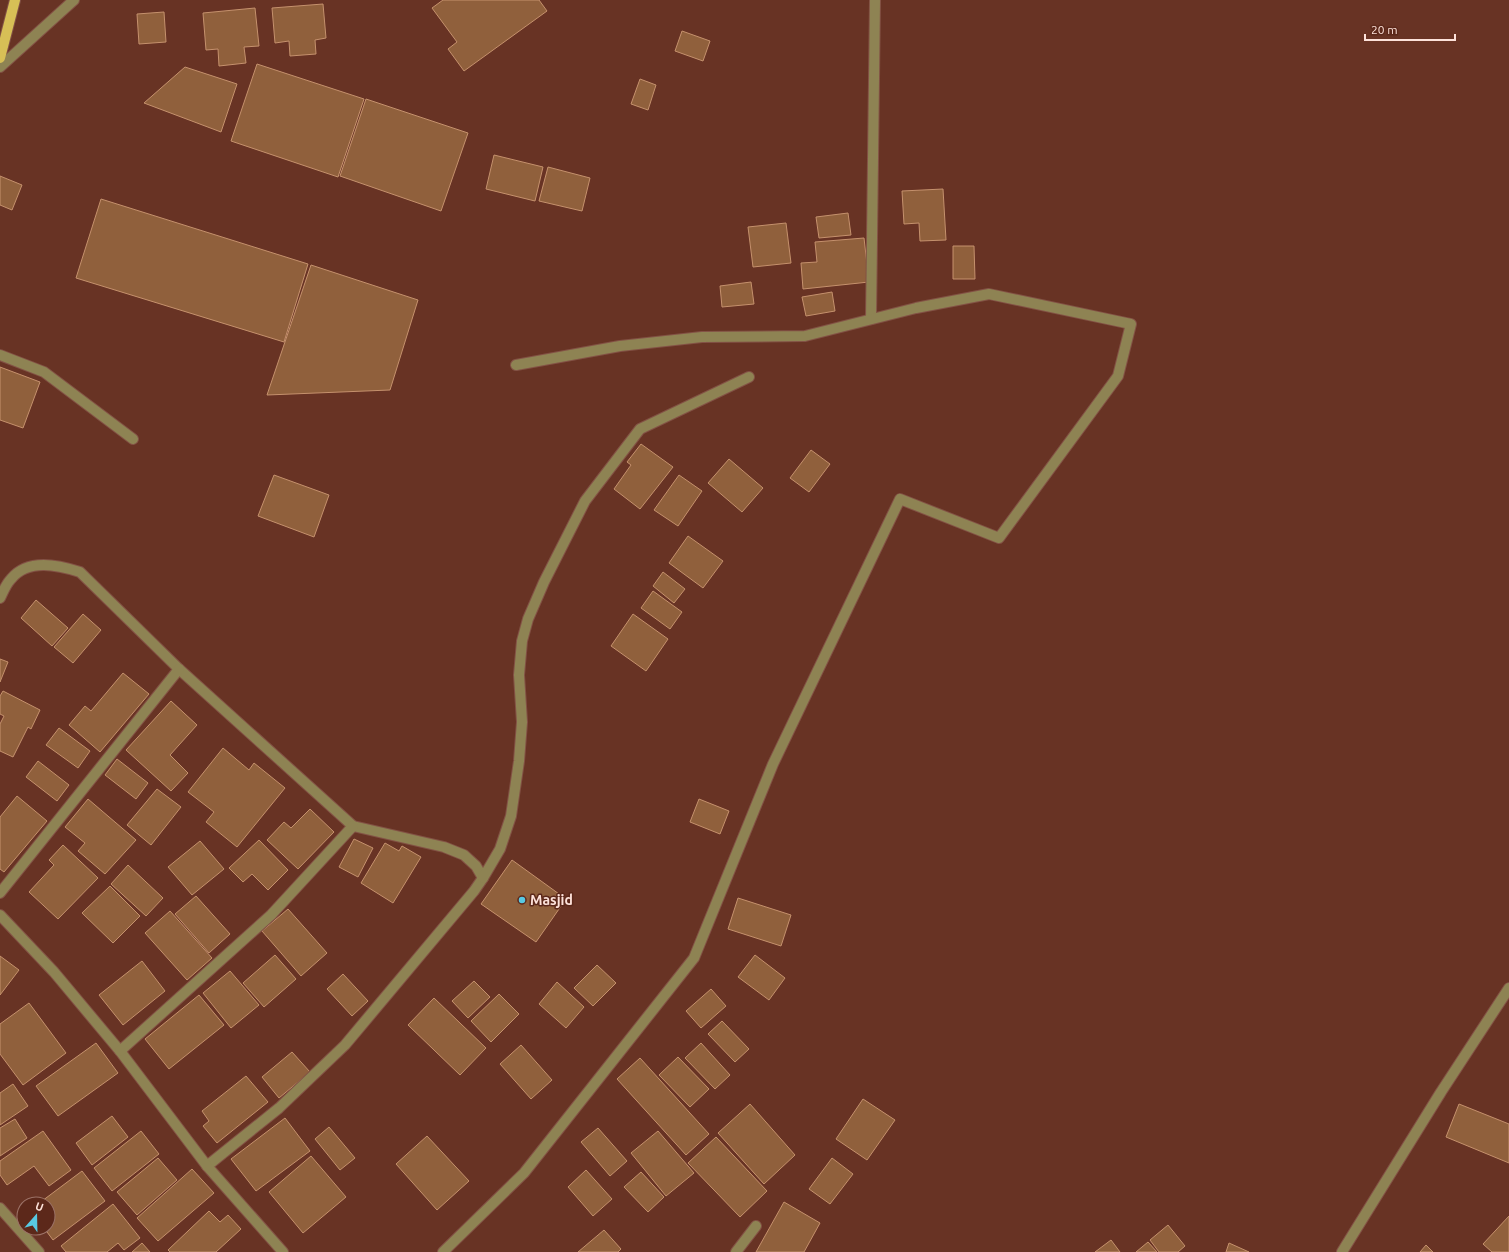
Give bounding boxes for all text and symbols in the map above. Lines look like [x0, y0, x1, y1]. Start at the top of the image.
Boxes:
scale bar [1365, 16, 1455, 42]
text: 20 m [1371, 23, 1398, 36]
place label: Masjid [530, 892, 573, 908]
marker: Masjid [517, 895, 527, 905]
north arrow [16, 1196, 56, 1236]
text: U [34, 1200, 45, 1214]

